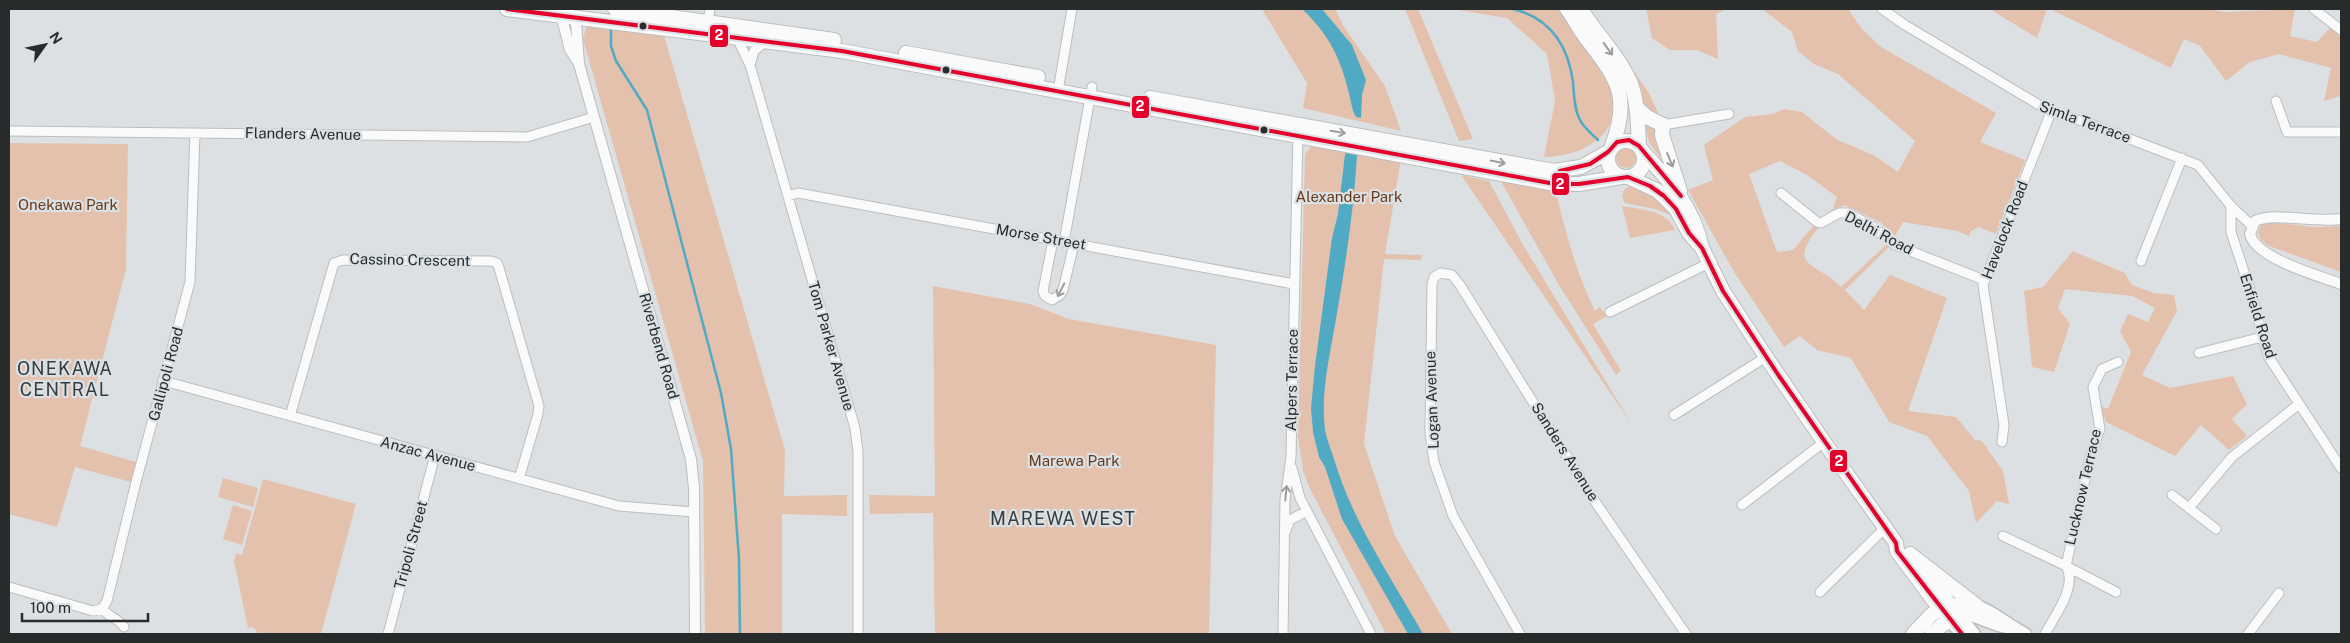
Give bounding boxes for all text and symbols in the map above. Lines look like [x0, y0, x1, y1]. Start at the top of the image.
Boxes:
north arrow [20, 20, 70, 70]
unlabelled marker [638, 21, 648, 31]
line badge: 2 [709, 24, 729, 48]
text: 2 [715, 27, 724, 43]
text: N [46, 29, 66, 47]
one-way arrow [1603, 42, 1613, 56]
unlabelled marker [941, 65, 951, 75]
line badge: 2 [1131, 95, 1150, 119]
street label: Simla Terrace [2037, 97, 2133, 146]
text: 2 [1136, 98, 1145, 114]
street label: Flanders Avenue [245, 124, 361, 143]
unlabelled marker [1259, 125, 1269, 135]
one-way arrow [1330, 128, 1346, 138]
one-way arrow [1667, 153, 1676, 168]
one-way arrow [1490, 157, 1506, 167]
line badge: 2 [1551, 172, 1570, 196]
text: 2 [1556, 176, 1565, 192]
street label: Havelock Road [1978, 178, 2031, 281]
park label: Alexander Park [1296, 188, 1402, 205]
park label: Onekawa Park [18, 196, 118, 213]
street label: Delhi Road [1842, 207, 1916, 258]
street label: Morse Street [995, 220, 1087, 253]
street label: Cassino Crescent [349, 250, 471, 269]
street label: Enfield Road [2237, 271, 2280, 360]
street label: Tom Parker Avenue [805, 279, 858, 413]
one-way arrow [1056, 282, 1065, 297]
street label: Riverbend Road [636, 291, 683, 401]
street label: Gallipoli Road [145, 325, 186, 423]
street label: Alpers Terrace [1282, 329, 1301, 431]
street label: Logan Avenue [1421, 351, 1442, 449]
district label: ONEKAWA CENTRAL [17, 358, 113, 400]
street label: Sanders Avenue [1528, 399, 1603, 504]
street label: Lucknow Terrace [2061, 427, 2104, 547]
street label: Anzac Avenue [379, 433, 478, 474]
line badge: 2 [1829, 449, 1848, 473]
park label: Marewa Park [1028, 452, 1120, 469]
text: 2 [1835, 453, 1844, 469]
one-way arrow [1281, 486, 1291, 502]
street label: Tripoli Street [391, 499, 431, 591]
district label: MAREWA WEST [990, 508, 1136, 529]
scale bar [22, 590, 149, 622]
text: 100 m [30, 599, 71, 616]

